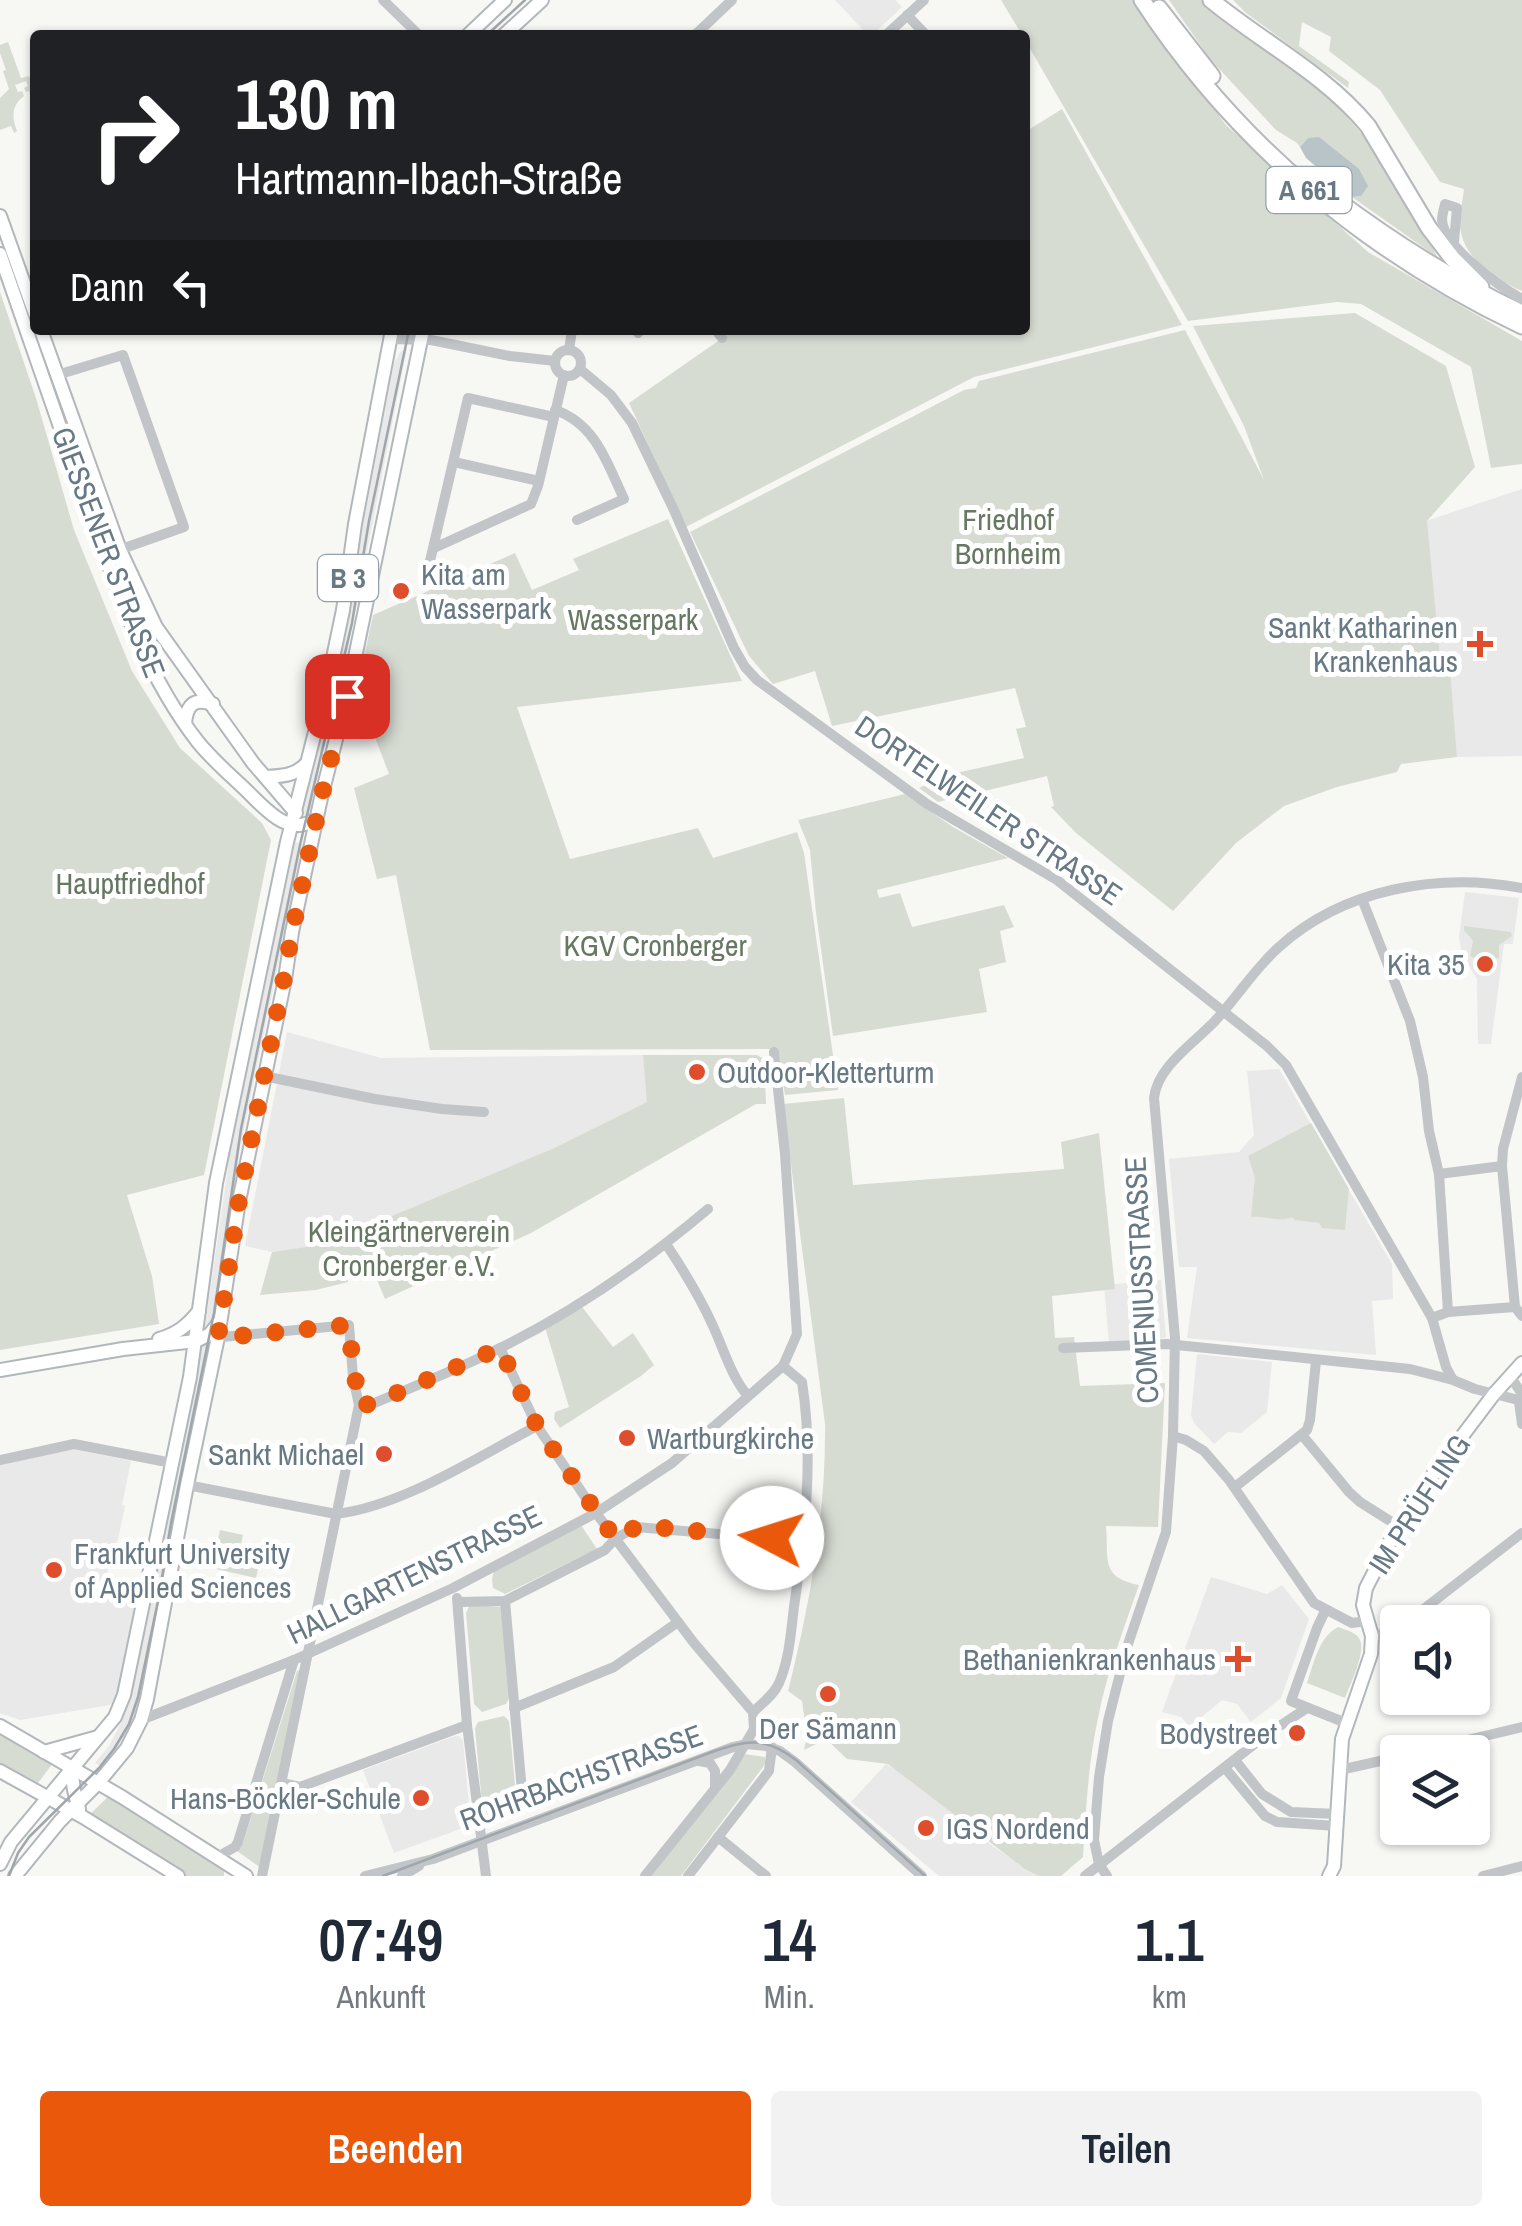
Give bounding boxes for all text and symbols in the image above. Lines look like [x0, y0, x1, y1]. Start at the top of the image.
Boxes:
text: 130 m [235, 57, 398, 151]
icon: right [70, 70, 200, 200]
text: Hartmann-Ibach-Straße [235, 147, 623, 208]
road number: A 661 [1266, 167, 1352, 213]
icon: left [164, 260, 219, 315]
text: Dann [70, 262, 144, 313]
street label: GIESSENER STRASSE [43, 421, 175, 683]
park label: Friedhof Bornheim [955, 499, 1061, 573]
place label: Kita am Wasserpark [421, 554, 552, 628]
road number: B 3 [318, 555, 378, 601]
marker: Kita am Wasserpark [390, 580, 412, 602]
park label: Wasserpark [568, 599, 699, 639]
place label: Sankt Katharinen Krankenhaus [1268, 607, 1458, 681]
marker: Sankt Katharinen Krankenhaus [1467, 631, 1493, 657]
pin [305, 654, 390, 739]
icon: arrive [320, 669, 375, 724]
street label: DORTELWEILER STRASSE [848, 706, 1130, 914]
park label: Hauptfriedhof [55, 863, 205, 903]
park label: KGV Cronberger [563, 925, 747, 965]
place label: Kita 35 [1387, 944, 1465, 984]
marker: Kita 35 [1474, 953, 1496, 975]
place label: Outdoor-Kletterturm [717, 1052, 934, 1092]
marker: Outdoor-Kletterturm [686, 1061, 708, 1083]
street label: COMENIUSSTRASSE [1115, 1155, 1167, 1405]
park label: Kleingärtnerverein Cronberger e.V. [308, 1211, 510, 1285]
place label: Wartburgkirche [647, 1418, 814, 1458]
marker: Wartburgkirche [616, 1427, 638, 1449]
street label: IM PRÜFLING [1359, 1427, 1479, 1581]
place label: Sankt Michael [208, 1434, 364, 1474]
marker: Sankt Michael [373, 1443, 395, 1465]
position arrow [720, 1486, 824, 1590]
street label: HALLGARTENSTRASSE [280, 1495, 548, 1653]
place label: Frankfurt University of Applied Sciences [74, 1533, 291, 1607]
marker: Frankfurt University of Applied Sciences [43, 1559, 65, 1581]
map controls [1380, 1605, 1490, 1845]
button: sound [1380, 1605, 1490, 1715]
place label: Bethanienkrankenhaus [963, 1639, 1216, 1679]
marker: Bethanienkrankenhaus [1225, 1646, 1251, 1672]
marker: Der Sämann [817, 1683, 839, 1705]
place label: Der Sämann [759, 1708, 897, 1748]
place label: Bodystreet [1159, 1713, 1277, 1753]
street label: ROHRBACHSTRASSE [454, 1714, 708, 1840]
marker: Bodystreet [1286, 1722, 1308, 1744]
button: layers [1380, 1735, 1490, 1845]
place label: Hans-Böckler-Schule [170, 1778, 401, 1818]
marker: Hans-Böckler-Schule [410, 1787, 432, 1809]
place label: IGS Nordend [946, 1808, 1090, 1848]
marker: IGS Nordend [915, 1817, 937, 1839]
text: 07:49 [318, 1899, 443, 1980]
text: 14 [762, 1899, 817, 1980]
text: 1.1 [1135, 1899, 1204, 1980]
text: Ankunft [336, 1975, 425, 2018]
text: Min. [764, 1975, 815, 2018]
text: km [1152, 1975, 1187, 2018]
button: Beenden [40, 2091, 751, 2206]
button: Teilen [771, 2091, 1482, 2206]

